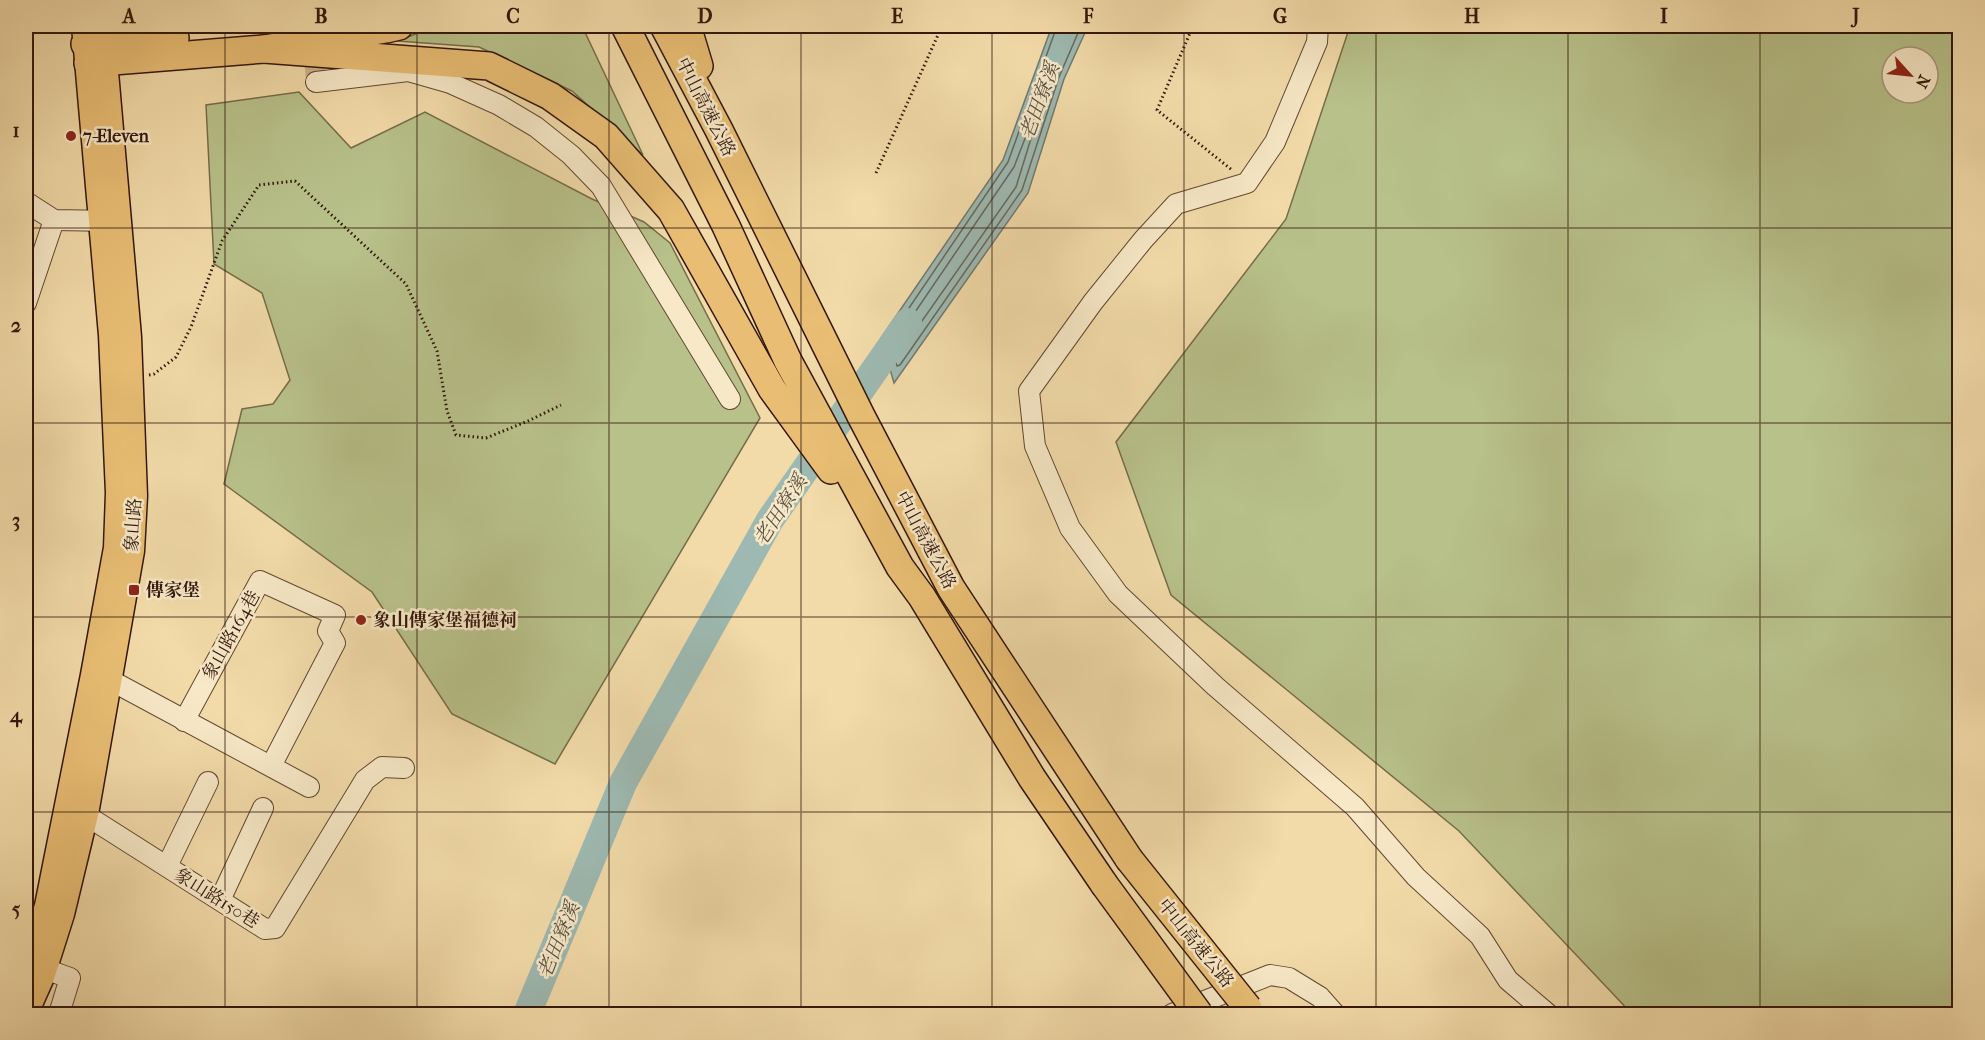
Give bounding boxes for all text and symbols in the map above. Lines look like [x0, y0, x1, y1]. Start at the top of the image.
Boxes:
text: A [121, 5, 137, 28]
text: B [314, 5, 328, 28]
text: C [506, 5, 520, 28]
text: D [697, 5, 713, 28]
text: E [891, 5, 903, 28]
text: F [1082, 5, 1094, 28]
text: G [1273, 5, 1287, 28]
text: H [1464, 5, 1480, 28]
text: I [1660, 5, 1668, 28]
text: J [1850, 5, 1860, 28]
north arrow [1880, 45, 1940, 105]
street label: 中山高速公路 [672, 54, 739, 160]
water label: 老田寮溪 [1015, 58, 1065, 143]
text: N [1911, 72, 1934, 92]
text: 1 [12, 119, 20, 142]
place label: 7-Eleven [82, 126, 149, 147]
marker: 7-Eleven [64, 129, 78, 143]
text: 2 [11, 314, 21, 337]
water label: 老田寮溪 [749, 469, 813, 550]
street label: 中山高速公路 [891, 488, 960, 593]
street label: 象山路 [121, 497, 146, 553]
text: 3 [12, 509, 20, 532]
place label: 傳家堡 [146, 580, 200, 601]
marker: 傳家堡 [127, 583, 141, 597]
street label: 象山路164巷 [198, 587, 265, 683]
place label: 象山傳家堡福德祠 [373, 610, 517, 631]
marker: 象山傳家堡福德祠 [354, 613, 368, 627]
text: 4 [9, 704, 23, 728]
street label: 象山路150巷 [170, 864, 263, 933]
street label: 中山高速公路 [1153, 895, 1238, 992]
water label: 老田寮溪 [533, 897, 585, 982]
text: 5 [12, 898, 21, 921]

